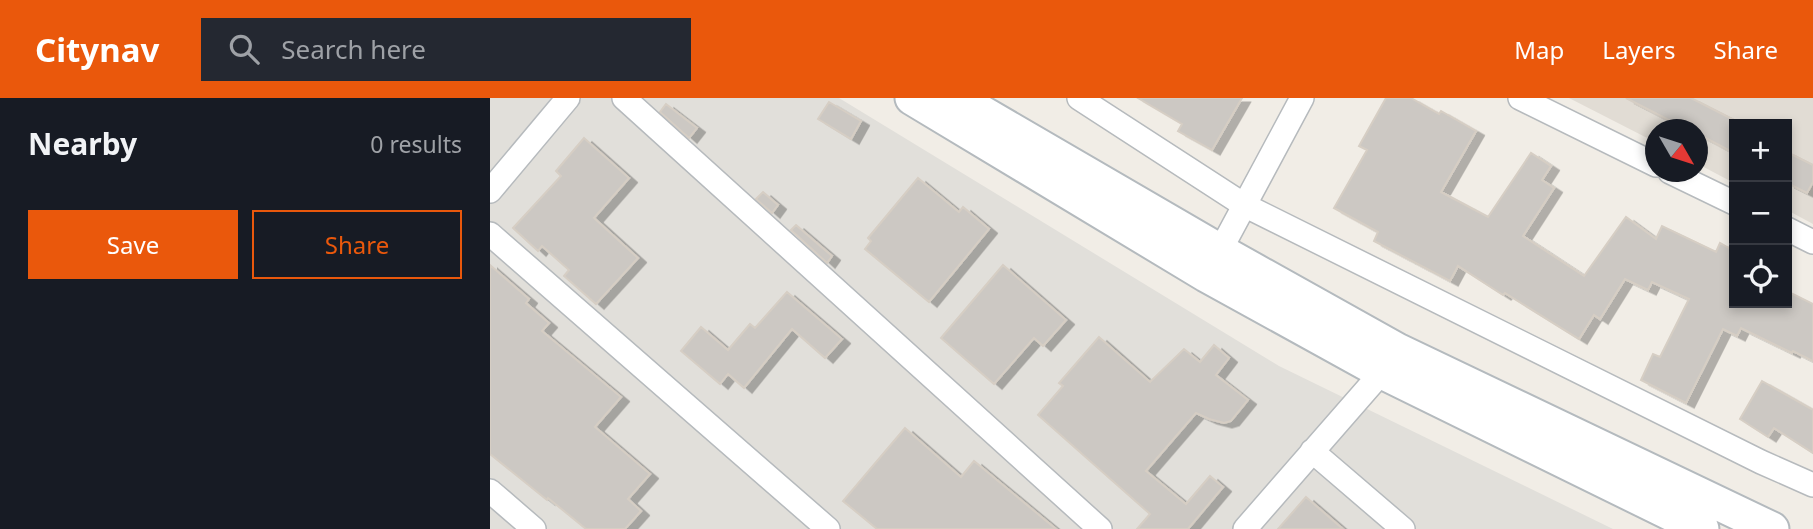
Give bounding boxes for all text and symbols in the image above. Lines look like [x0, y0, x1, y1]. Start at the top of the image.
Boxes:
search box [201, 18, 691, 81]
text: Citynav [35, 27, 159, 72]
icon: search [225, 30, 263, 68]
text: Search here [281, 31, 426, 67]
text: Map [1514, 33, 1564, 66]
text: Layers [1602, 33, 1676, 66]
text: Share [1714, 33, 1778, 66]
north arrow [1645, 119, 1708, 182]
map controls [1729, 119, 1792, 308]
button: + [1729, 119, 1792, 182]
text: Nearby [28, 123, 137, 164]
text: 0 results [370, 128, 462, 160]
button: − [1729, 182, 1792, 245]
button: Save [28, 210, 238, 279]
button: Share [252, 210, 462, 279]
button: locate [1729, 245, 1792, 308]

